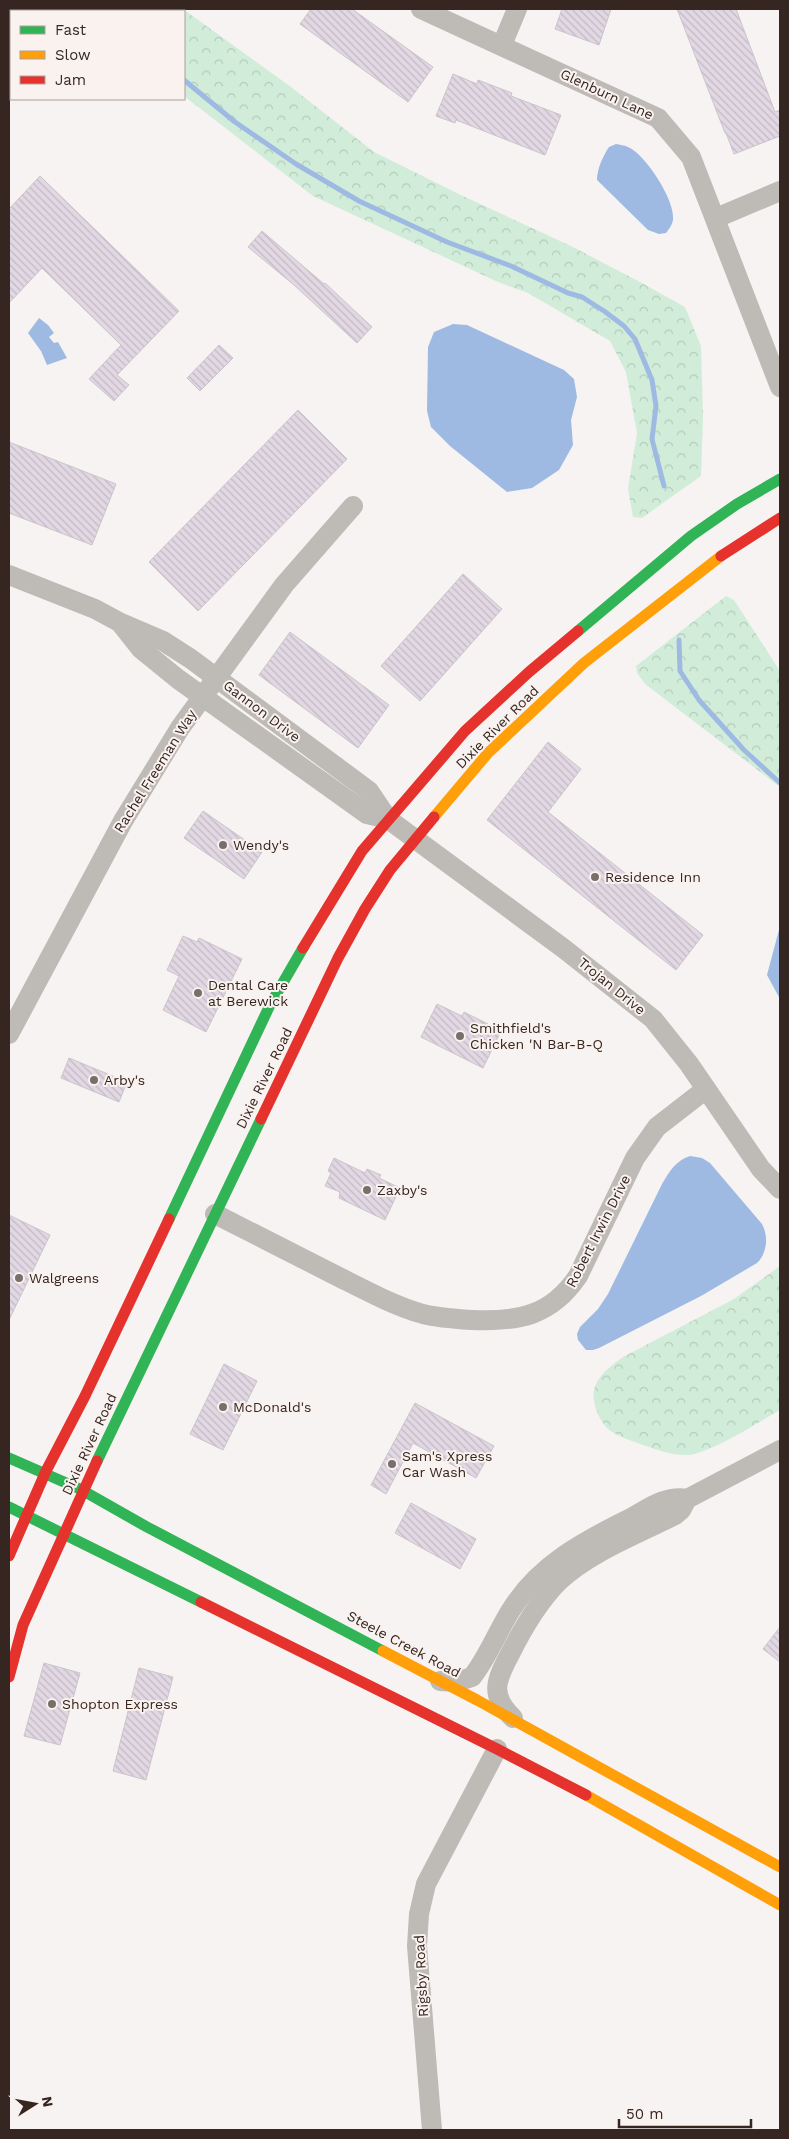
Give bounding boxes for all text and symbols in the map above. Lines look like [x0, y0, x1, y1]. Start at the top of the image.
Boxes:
legend [10, 10, 185, 100]
text: Fast [55, 21, 87, 39]
text: Slow [55, 46, 91, 64]
street label: Glenburn Lane [558, 65, 656, 123]
text: Jam [55, 71, 86, 89]
street label: Gannon Drive [220, 677, 304, 745]
street label: Dixie River Road [452, 682, 542, 772]
street label: Rachel Freeman Way [111, 706, 200, 835]
place label: Wendy's [233, 837, 289, 853]
marker: Wendy's [217, 839, 229, 851]
place label: Residence Inn [605, 869, 701, 885]
marker: Residence Inn [589, 871, 601, 883]
street label: Trojan Drive [575, 954, 649, 1018]
place label: Dental Care at Berewick [208, 977, 288, 1009]
marker: Dental Care at Berewick [192, 987, 204, 999]
place label: Smithfield's Chicken 'N Bar-B-Q [470, 1020, 603, 1052]
street label: Dixie River Road [233, 1025, 295, 1131]
marker: Smithfield's Chicken 'N Bar-B-Q [454, 1030, 466, 1042]
place label: Arby's [104, 1072, 145, 1088]
marker: Arby's [88, 1074, 100, 1086]
street label: Robert Irwin Drive [563, 1172, 633, 1290]
place label: Zaxby's [377, 1182, 427, 1198]
marker: Zaxby's [361, 1184, 373, 1196]
place label: Walgreens [29, 1270, 99, 1286]
marker: Walgreens [13, 1272, 25, 1284]
street label: Dixie River Road [58, 1391, 120, 1497]
place label: McDonald's [233, 1399, 311, 1415]
marker: McDonald's [217, 1401, 229, 1413]
place label: Sam's Xpress Car Wash [402, 1448, 492, 1480]
marker: Sam's Xpress Car Wash [386, 1458, 398, 1470]
street label: Steele Creek Road [345, 1607, 463, 1681]
place label: Shopton Express [62, 1696, 178, 1712]
marker: Shopton Express [46, 1698, 58, 1710]
street label: Rigsby Road [411, 1935, 431, 2017]
north arrow [10, 2079, 60, 2129]
text: N [39, 2095, 57, 2108]
scale bar [619, 2096, 752, 2128]
text: 50 m [626, 2105, 663, 2123]

